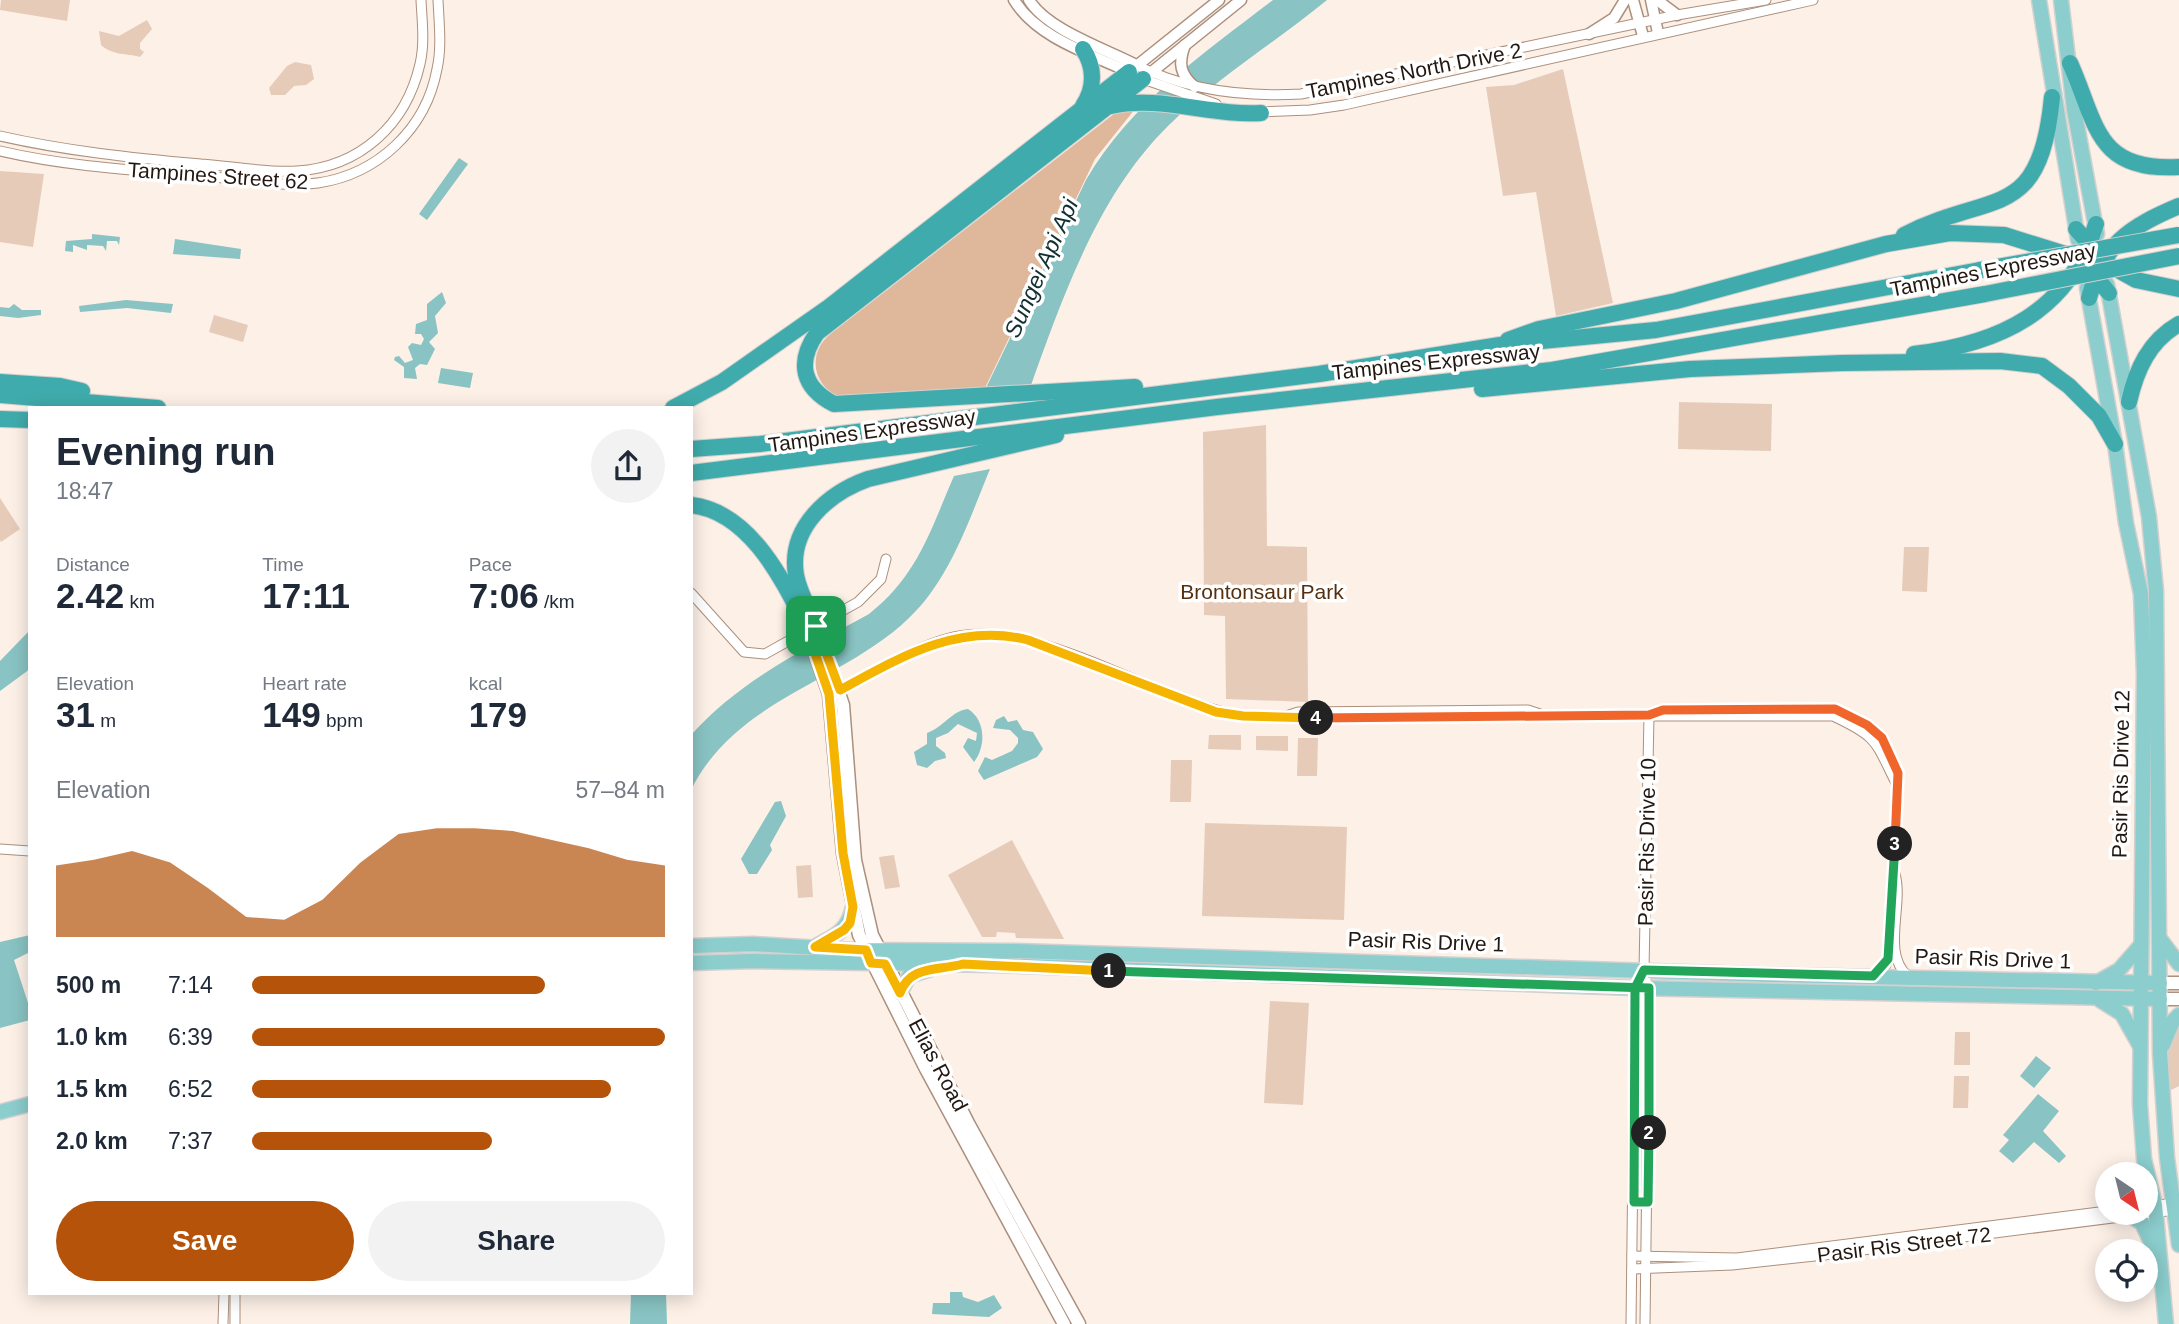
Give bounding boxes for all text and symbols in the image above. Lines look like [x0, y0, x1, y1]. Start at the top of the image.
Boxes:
street label: Tampines North Drive 2 [1304, 38, 1524, 103]
street label: Tampines Street 62 [127, 158, 309, 193]
water label: Sungei Api Api [999, 194, 1084, 341]
street label: Tampines Expressway [1888, 238, 2098, 301]
street label: Tampines Expressway [1331, 339, 1542, 384]
street label: Tampines Expressway [767, 405, 977, 456]
button: share [591, 429, 665, 503]
text: Evening run [56, 431, 276, 473]
text: 18:47 [56, 478, 114, 504]
text: Distance [56, 554, 130, 575]
text: Time [262, 554, 304, 575]
text: Pace [469, 554, 512, 575]
text: 2.42 [56, 576, 124, 615]
text: 17:11 [262, 576, 350, 615]
text: 7:06 [469, 576, 539, 615]
park label: Brontonsaur Park [1180, 580, 1344, 603]
text: km [124, 591, 155, 612]
text: /km [539, 591, 575, 612]
pin [786, 596, 846, 656]
icon: arrive [797, 607, 835, 645]
text: Elevation [56, 673, 134, 694]
text: Heart rate [262, 673, 347, 694]
text: kcal [469, 673, 502, 694]
street label: Pasir Ris Drive 12 [2108, 690, 2133, 858]
text: 31 [56, 695, 95, 734]
text: 149 [262, 695, 321, 734]
text: 179 [469, 695, 527, 734]
pin: 4 [1298, 700, 1334, 736]
text: 4 [1310, 707, 1321, 728]
text: m [95, 710, 116, 731]
text: bpm [321, 710, 363, 731]
street label: Pasir Ris Drive 10 [1634, 758, 1659, 926]
text: Elevation [56, 777, 151, 803]
text: 57–84 m [575, 777, 665, 803]
pin: 3 [1878, 826, 1912, 862]
text: 3 [1889, 833, 1900, 854]
street label: Pasir Ris Drive 1 [1347, 927, 1505, 956]
street label: Pasir Ris Drive 1 [1914, 944, 2072, 973]
pin: 1 [1092, 954, 1126, 988]
text: 1 [1103, 960, 1114, 981]
text: 500 m [56, 972, 121, 998]
text: 7:14 [168, 972, 213, 998]
street label: Elias Road [904, 1015, 972, 1115]
text: 1.0 km [56, 1024, 128, 1050]
text: 6:39 [168, 1024, 213, 1050]
text: 1.5 km [56, 1076, 128, 1102]
text: 6:52 [168, 1076, 213, 1102]
pin: 2 [1632, 1116, 1666, 1150]
text: 2 [1643, 1122, 1654, 1143]
text: 2.0 km [56, 1128, 128, 1154]
text: 7:37 [168, 1128, 213, 1154]
north arrow [2095, 1162, 2158, 1225]
map controls [2095, 1162, 2158, 1302]
button: Save [56, 1201, 354, 1281]
button: Share [368, 1201, 665, 1281]
street label: Pasir Ris Street 72 [1816, 1222, 1992, 1267]
button: locate [2095, 1239, 2158, 1302]

